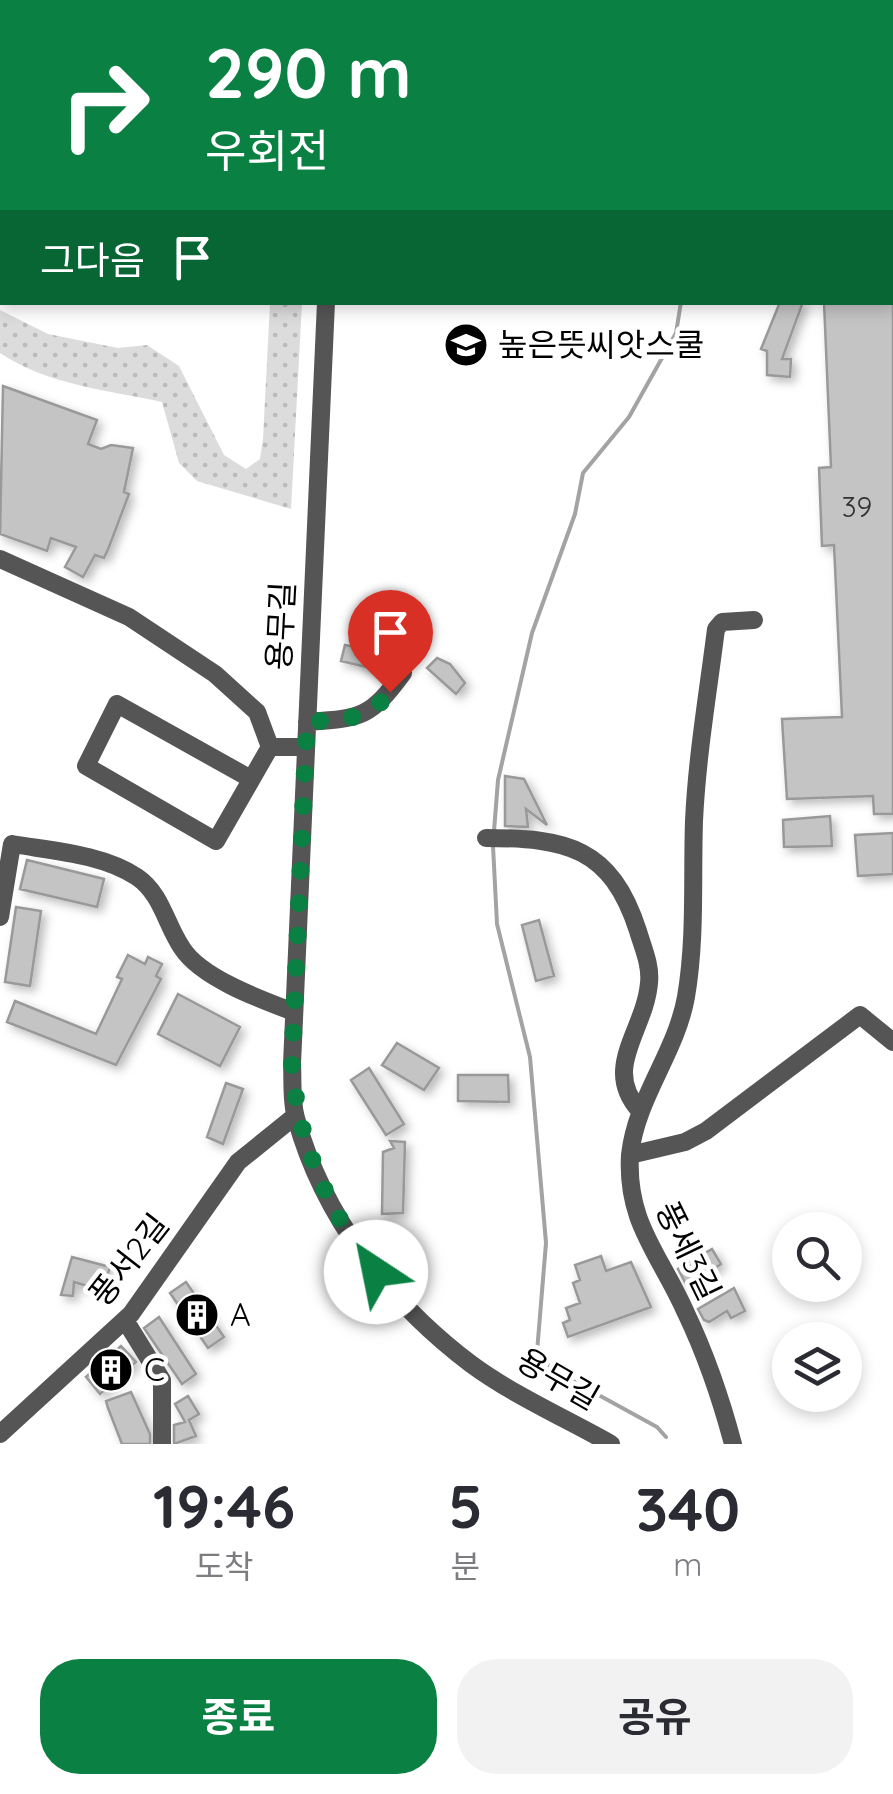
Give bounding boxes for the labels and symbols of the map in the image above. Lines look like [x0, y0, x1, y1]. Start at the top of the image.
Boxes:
school or university icon: 높은뜻씨앗스쿨 [443, 322, 489, 368]
place label: 높은뜻씨앗스쿨 [498, 324, 704, 364]
house number: 39 [842, 489, 872, 524]
street label: 용무길 [258, 581, 302, 671]
pin [348, 590, 433, 693]
street label: 풍세3길 [648, 1195, 730, 1307]
street label: 풍서2길 [80, 1205, 177, 1313]
position arrow [324, 1220, 428, 1324]
building icon: A [174, 1292, 220, 1338]
place label: A [230, 1294, 251, 1334]
street label: 용무길 [510, 1339, 607, 1418]
building icon: C [88, 1347, 134, 1393]
place label: C [144, 1349, 165, 1389]

